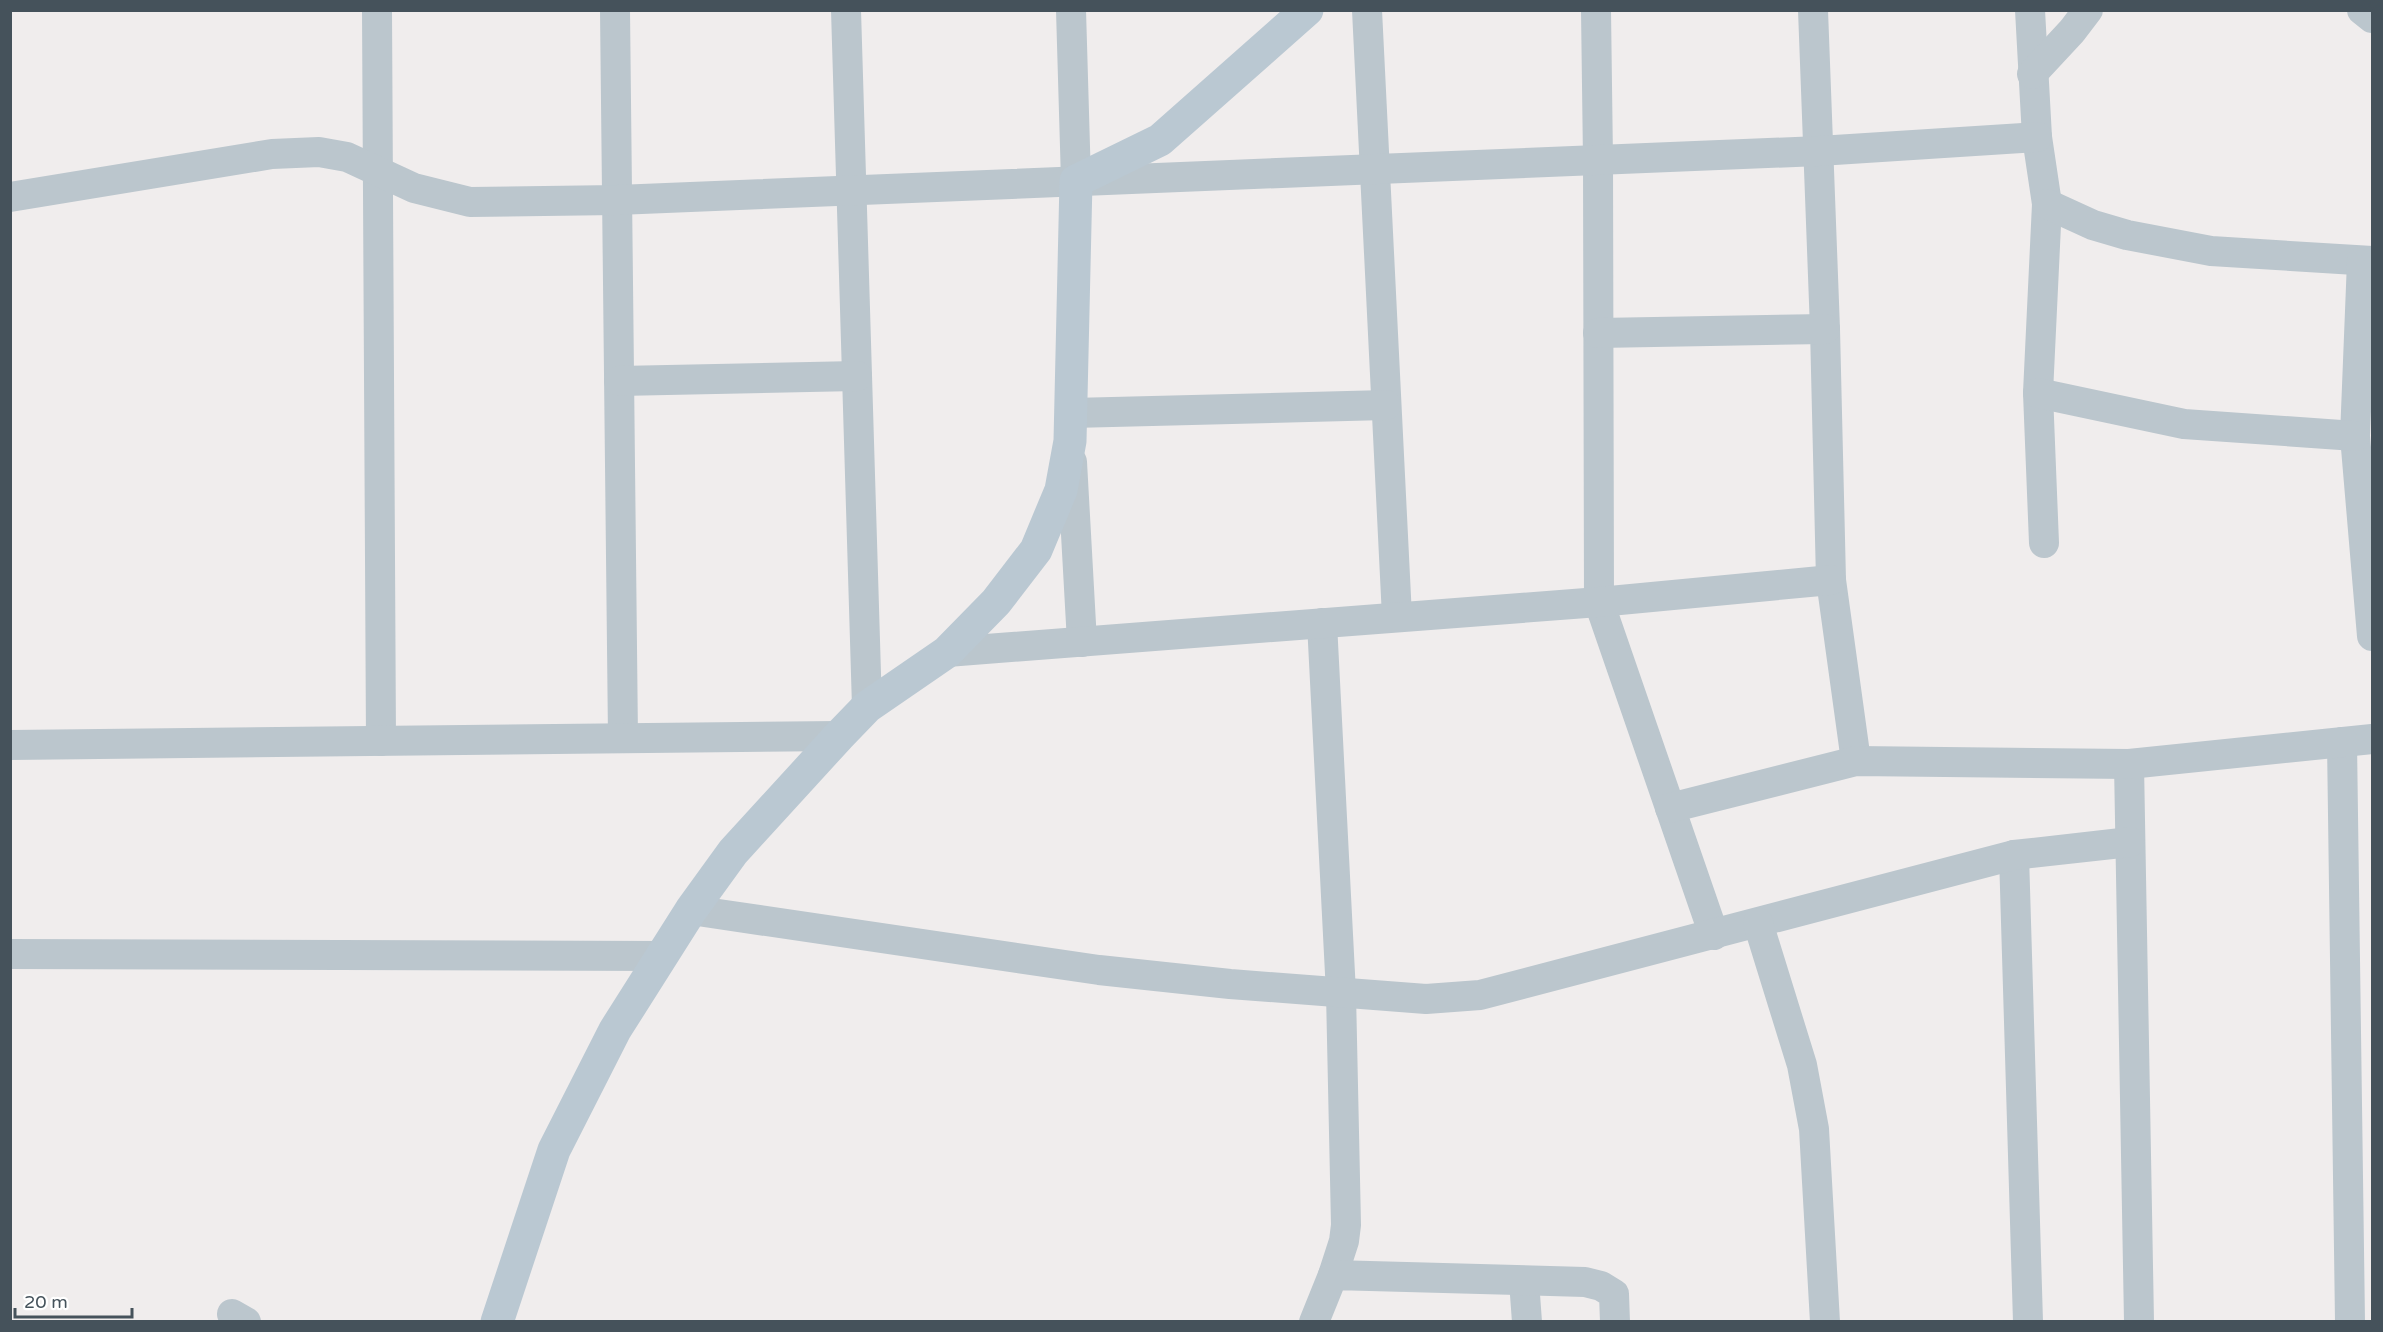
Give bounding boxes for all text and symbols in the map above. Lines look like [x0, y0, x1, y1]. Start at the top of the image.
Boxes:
scale bar [15, 1281, 132, 1319]
text: 20 m [24, 1291, 68, 1313]

